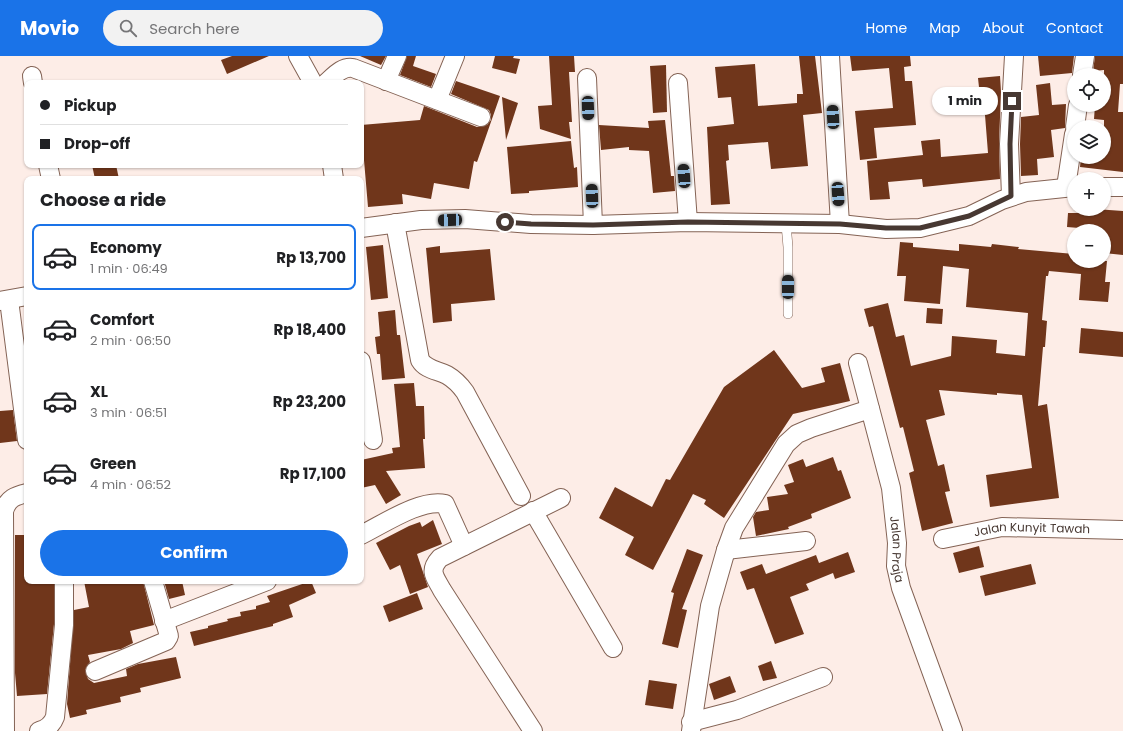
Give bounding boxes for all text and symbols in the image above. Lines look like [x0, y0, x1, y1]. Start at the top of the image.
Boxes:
search box [103, 10, 383, 46]
text: Movio [20, 15, 79, 42]
icon: search [117, 17, 139, 39]
text: Search here [149, 18, 240, 39]
text: Home [865, 18, 907, 38]
text: Map [929, 18, 960, 38]
text: About [982, 18, 1024, 38]
text: Contact [1046, 18, 1103, 38]
map controls [1067, 68, 1111, 268]
button: locate [1067, 68, 1111, 112]
callout: 1 min [932, 87, 998, 115]
text: 1 min [948, 91, 982, 110]
route end [1003, 92, 1021, 110]
text: Pickup [64, 95, 116, 116]
car [582, 96, 594, 120]
car [826, 105, 840, 129]
button: layers [1067, 120, 1111, 164]
text: Drop-off [64, 133, 130, 154]
car [677, 164, 691, 188]
button: + [1067, 172, 1111, 216]
car [831, 182, 845, 206]
car [586, 184, 598, 208]
text: Choose a ride [40, 187, 166, 212]
route start [496, 213, 514, 231]
car [438, 214, 462, 226]
button: − [1067, 224, 1111, 268]
text: Economy [90, 237, 162, 258]
icon: car [42, 239, 78, 275]
text: Rp 13,700 [276, 247, 346, 268]
text: 1 min · 06:49 [90, 259, 168, 278]
car [782, 275, 794, 299]
text: Comfort [90, 309, 154, 330]
icon: car [42, 311, 78, 347]
text: Rp 18,400 [273, 319, 346, 340]
text: 2 min · 06:50 [90, 331, 171, 350]
text: XL [90, 381, 108, 402]
icon: car [42, 383, 78, 419]
text: Rp 23,200 [273, 391, 346, 412]
text: 3 min · 06:51 [90, 403, 167, 422]
text: Green [90, 453, 136, 474]
icon: car [42, 455, 78, 491]
text: Rp 17,100 [280, 463, 346, 484]
text: 4 min · 06:52 [90, 475, 171, 494]
street label: Jalan Praja [886, 515, 909, 584]
street label: Jalan Kunyit Tawah [972, 518, 1090, 541]
button: Confirm [40, 530, 348, 576]

